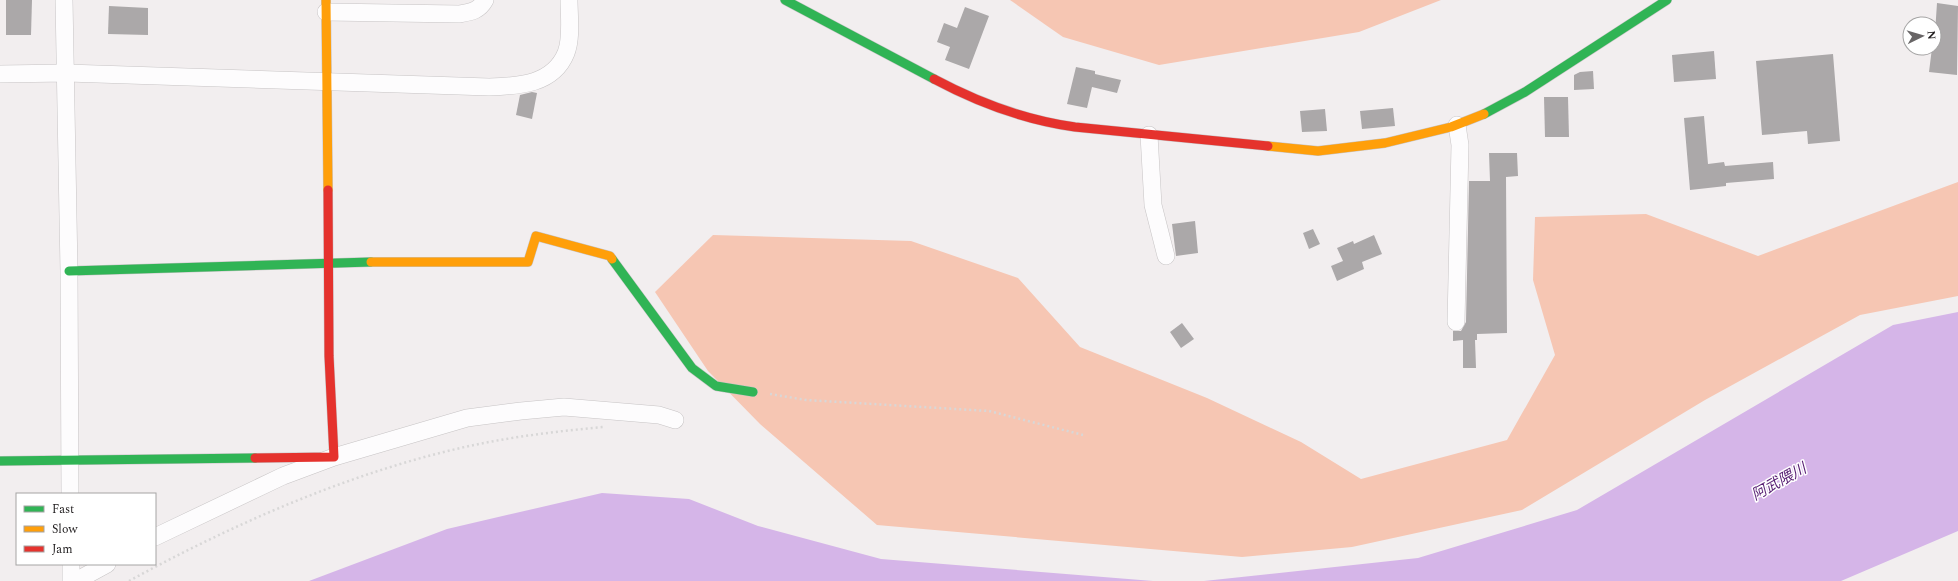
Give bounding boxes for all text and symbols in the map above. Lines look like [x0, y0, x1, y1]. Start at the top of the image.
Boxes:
north arrow [1902, 16, 1942, 56]
text: N [1923, 30, 1940, 40]
water label: 阿武隈川 [1747, 456, 1813, 507]
legend [16, 493, 156, 565]
text: Fast [52, 500, 74, 519]
text: Slow [52, 520, 78, 539]
text: Jam [52, 540, 73, 559]

